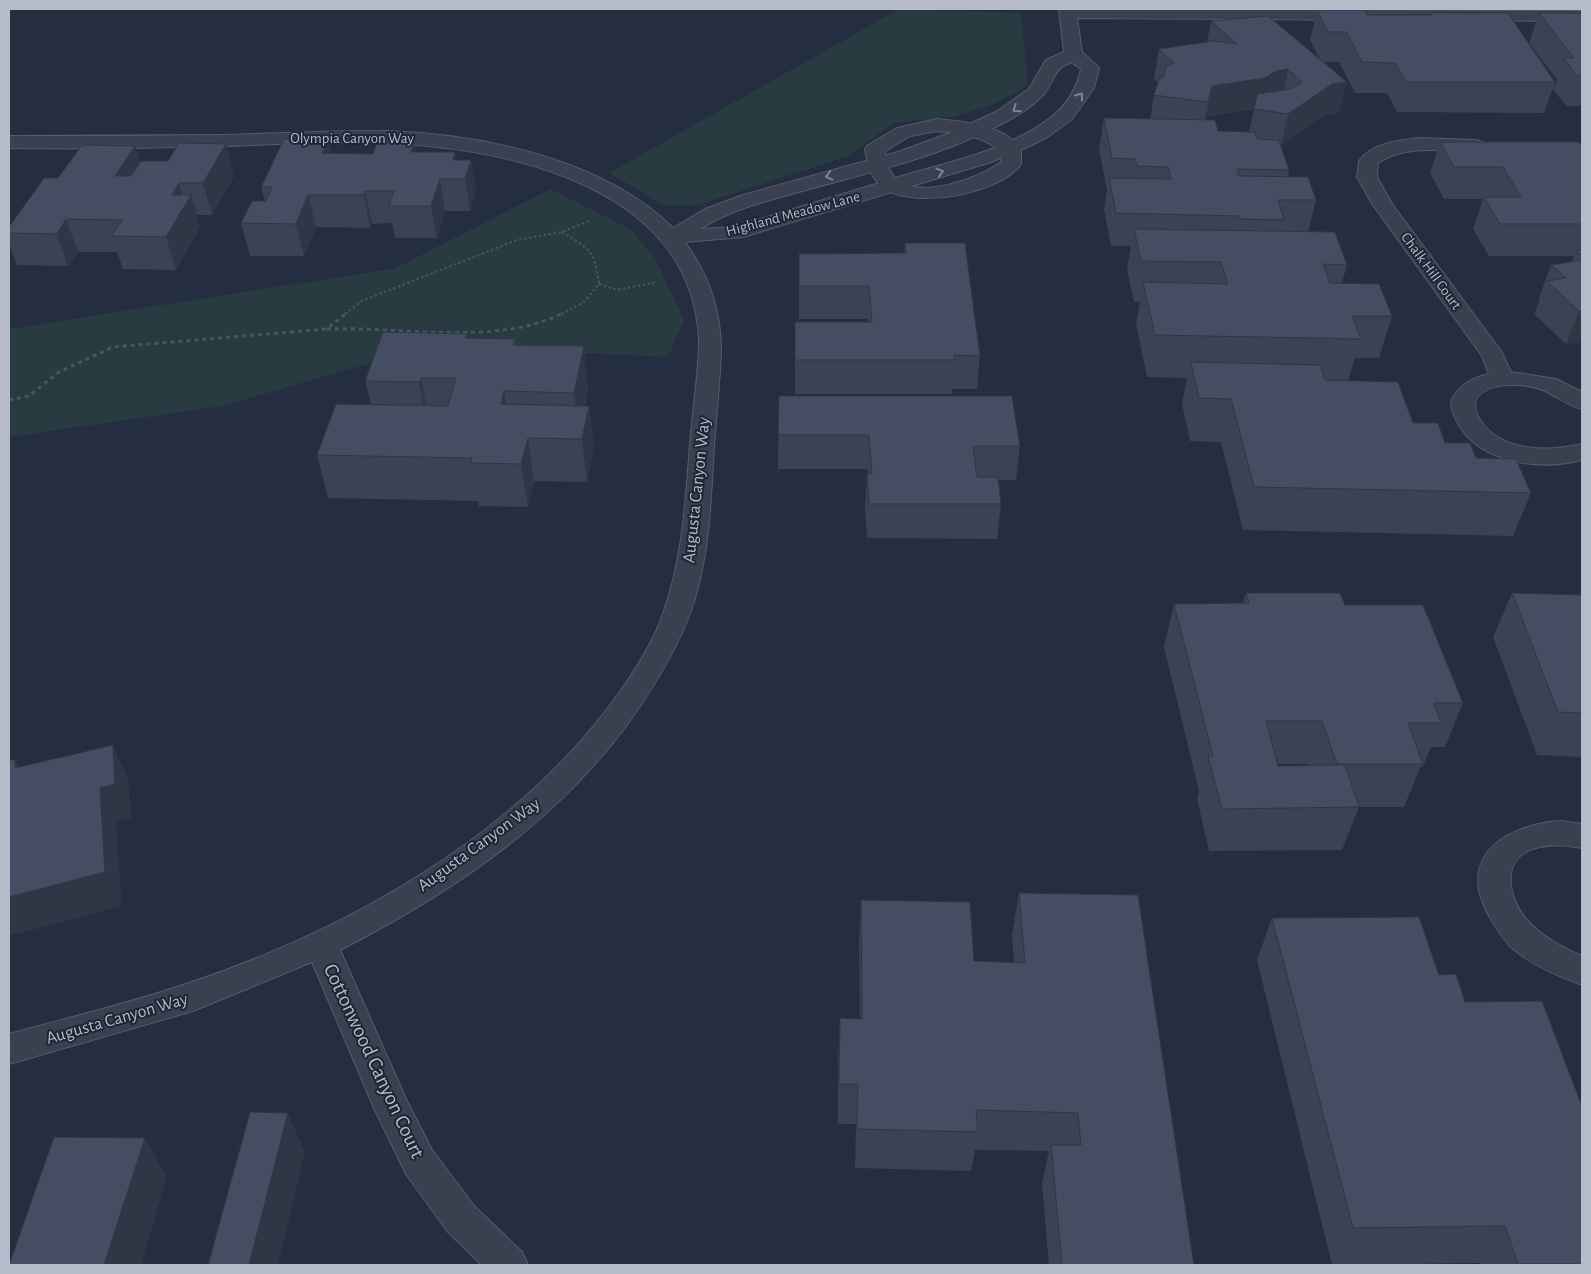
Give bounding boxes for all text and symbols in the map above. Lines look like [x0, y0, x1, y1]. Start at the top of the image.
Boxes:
one-way arrow [1074, 92, 1083, 102]
one-way arrow [1012, 103, 1021, 112]
street label: Olympia Canyon Way [290, 131, 414, 146]
one-way arrow [935, 167, 943, 177]
one-way arrow [824, 170, 833, 181]
street label: Highland Meadow Lane [724, 189, 862, 239]
street label: Chalk Hill Court [1398, 230, 1464, 313]
street label: Augusta Canyon Way [680, 416, 714, 564]
street label: Augusta Canyon Way [414, 794, 544, 895]
street label: Cottonwood Canyon Court [320, 960, 428, 1162]
street label: Augusta Canyon Way [44, 990, 190, 1048]

